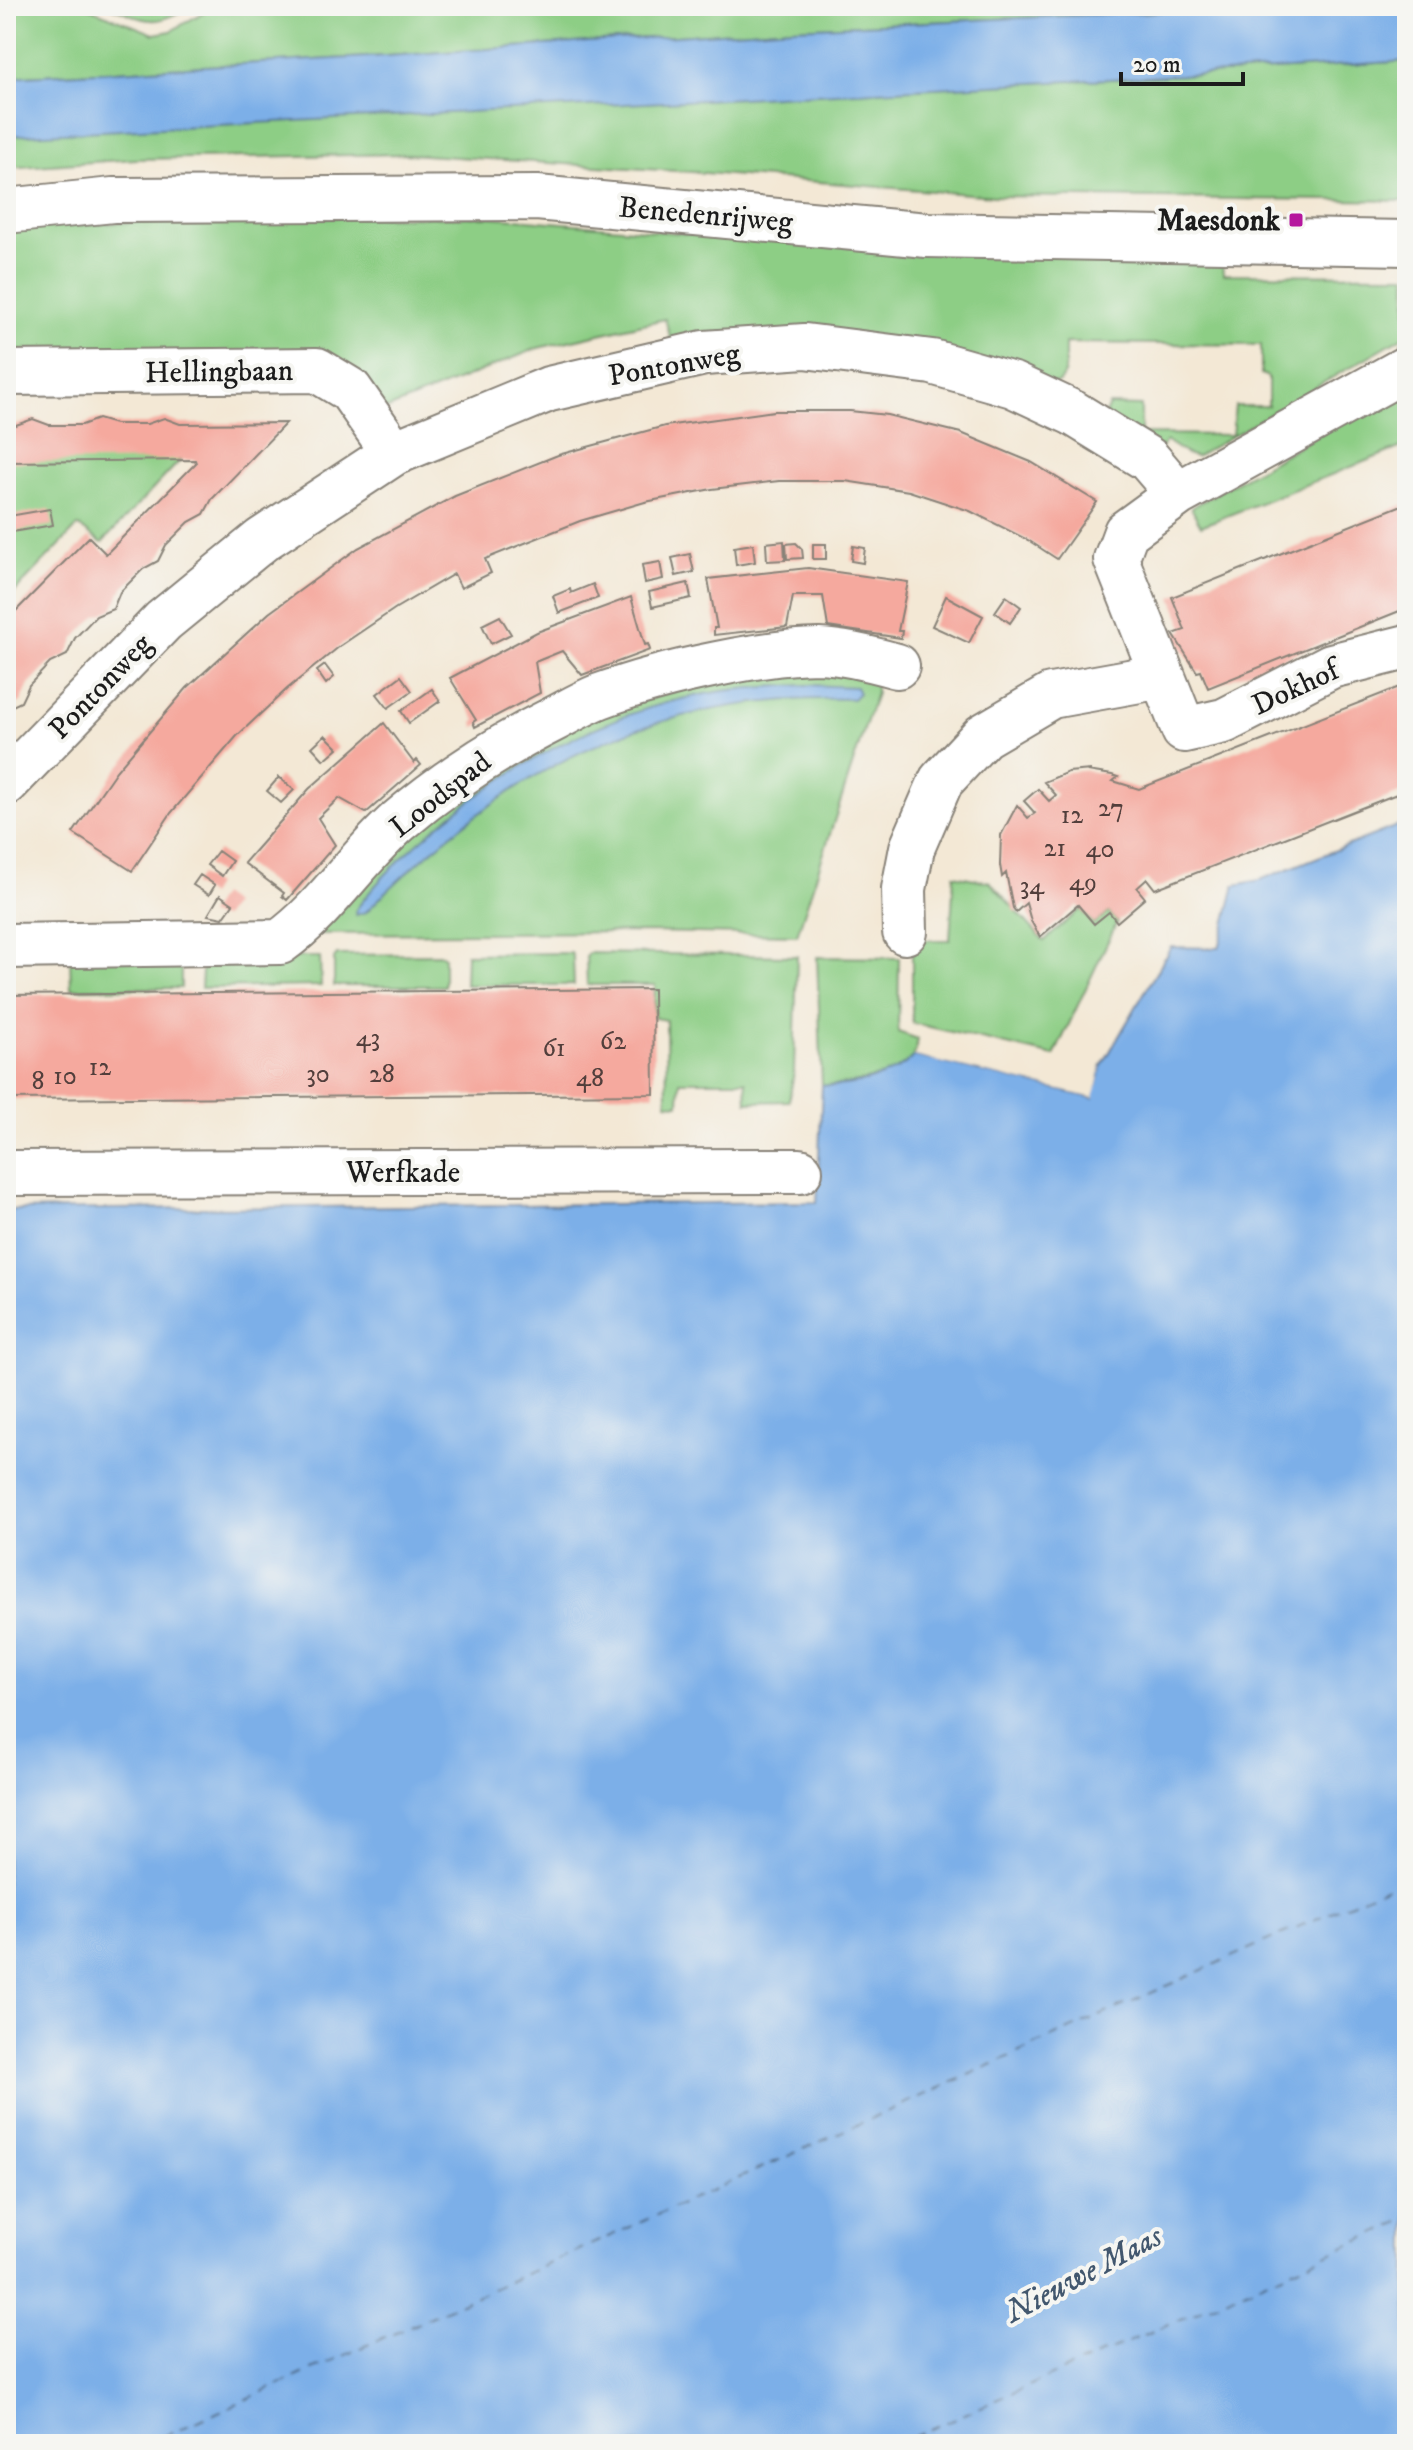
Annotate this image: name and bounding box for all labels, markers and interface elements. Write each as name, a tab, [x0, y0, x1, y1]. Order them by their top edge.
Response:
scale bar	[1121, 36, 1243, 86]
text: 20 m	[1133, 50, 1181, 80]
street label: Benedenrijweg	[617, 189, 795, 242]
place label: Maesdonk	[1157, 203, 1281, 240]
marker: Maesdonk	[1287, 211, 1305, 229]
street label: Pontonweg	[606, 336, 743, 395]
street label: Hellingbaan	[145, 353, 294, 392]
street label: Pontonweg	[42, 626, 161, 748]
street label: Dokhof	[1246, 650, 1349, 724]
street label: Loodspad	[383, 744, 499, 846]
house number: 27	[1098, 792, 1124, 825]
house number: 12	[1061, 799, 1083, 832]
house number: 21	[1044, 832, 1066, 865]
house number: 40	[1086, 833, 1114, 866]
house number: 49	[1069, 866, 1097, 899]
house number: 34	[1020, 870, 1045, 903]
house number: 43	[356, 1022, 380, 1055]
house number: 62	[600, 1025, 626, 1058]
house number: 61	[543, 1032, 565, 1065]
house number: 12	[89, 1051, 111, 1084]
house number: 30	[306, 1058, 330, 1091]
house number: 28	[369, 1058, 395, 1091]
house number: 10	[53, 1060, 77, 1093]
house number: 48	[576, 1062, 604, 1095]
house number: 8	[31, 1065, 45, 1098]
street label: Werfkade	[345, 1155, 460, 1192]
water label: Nieuwe Maas	[997, 2216, 1170, 2334]

